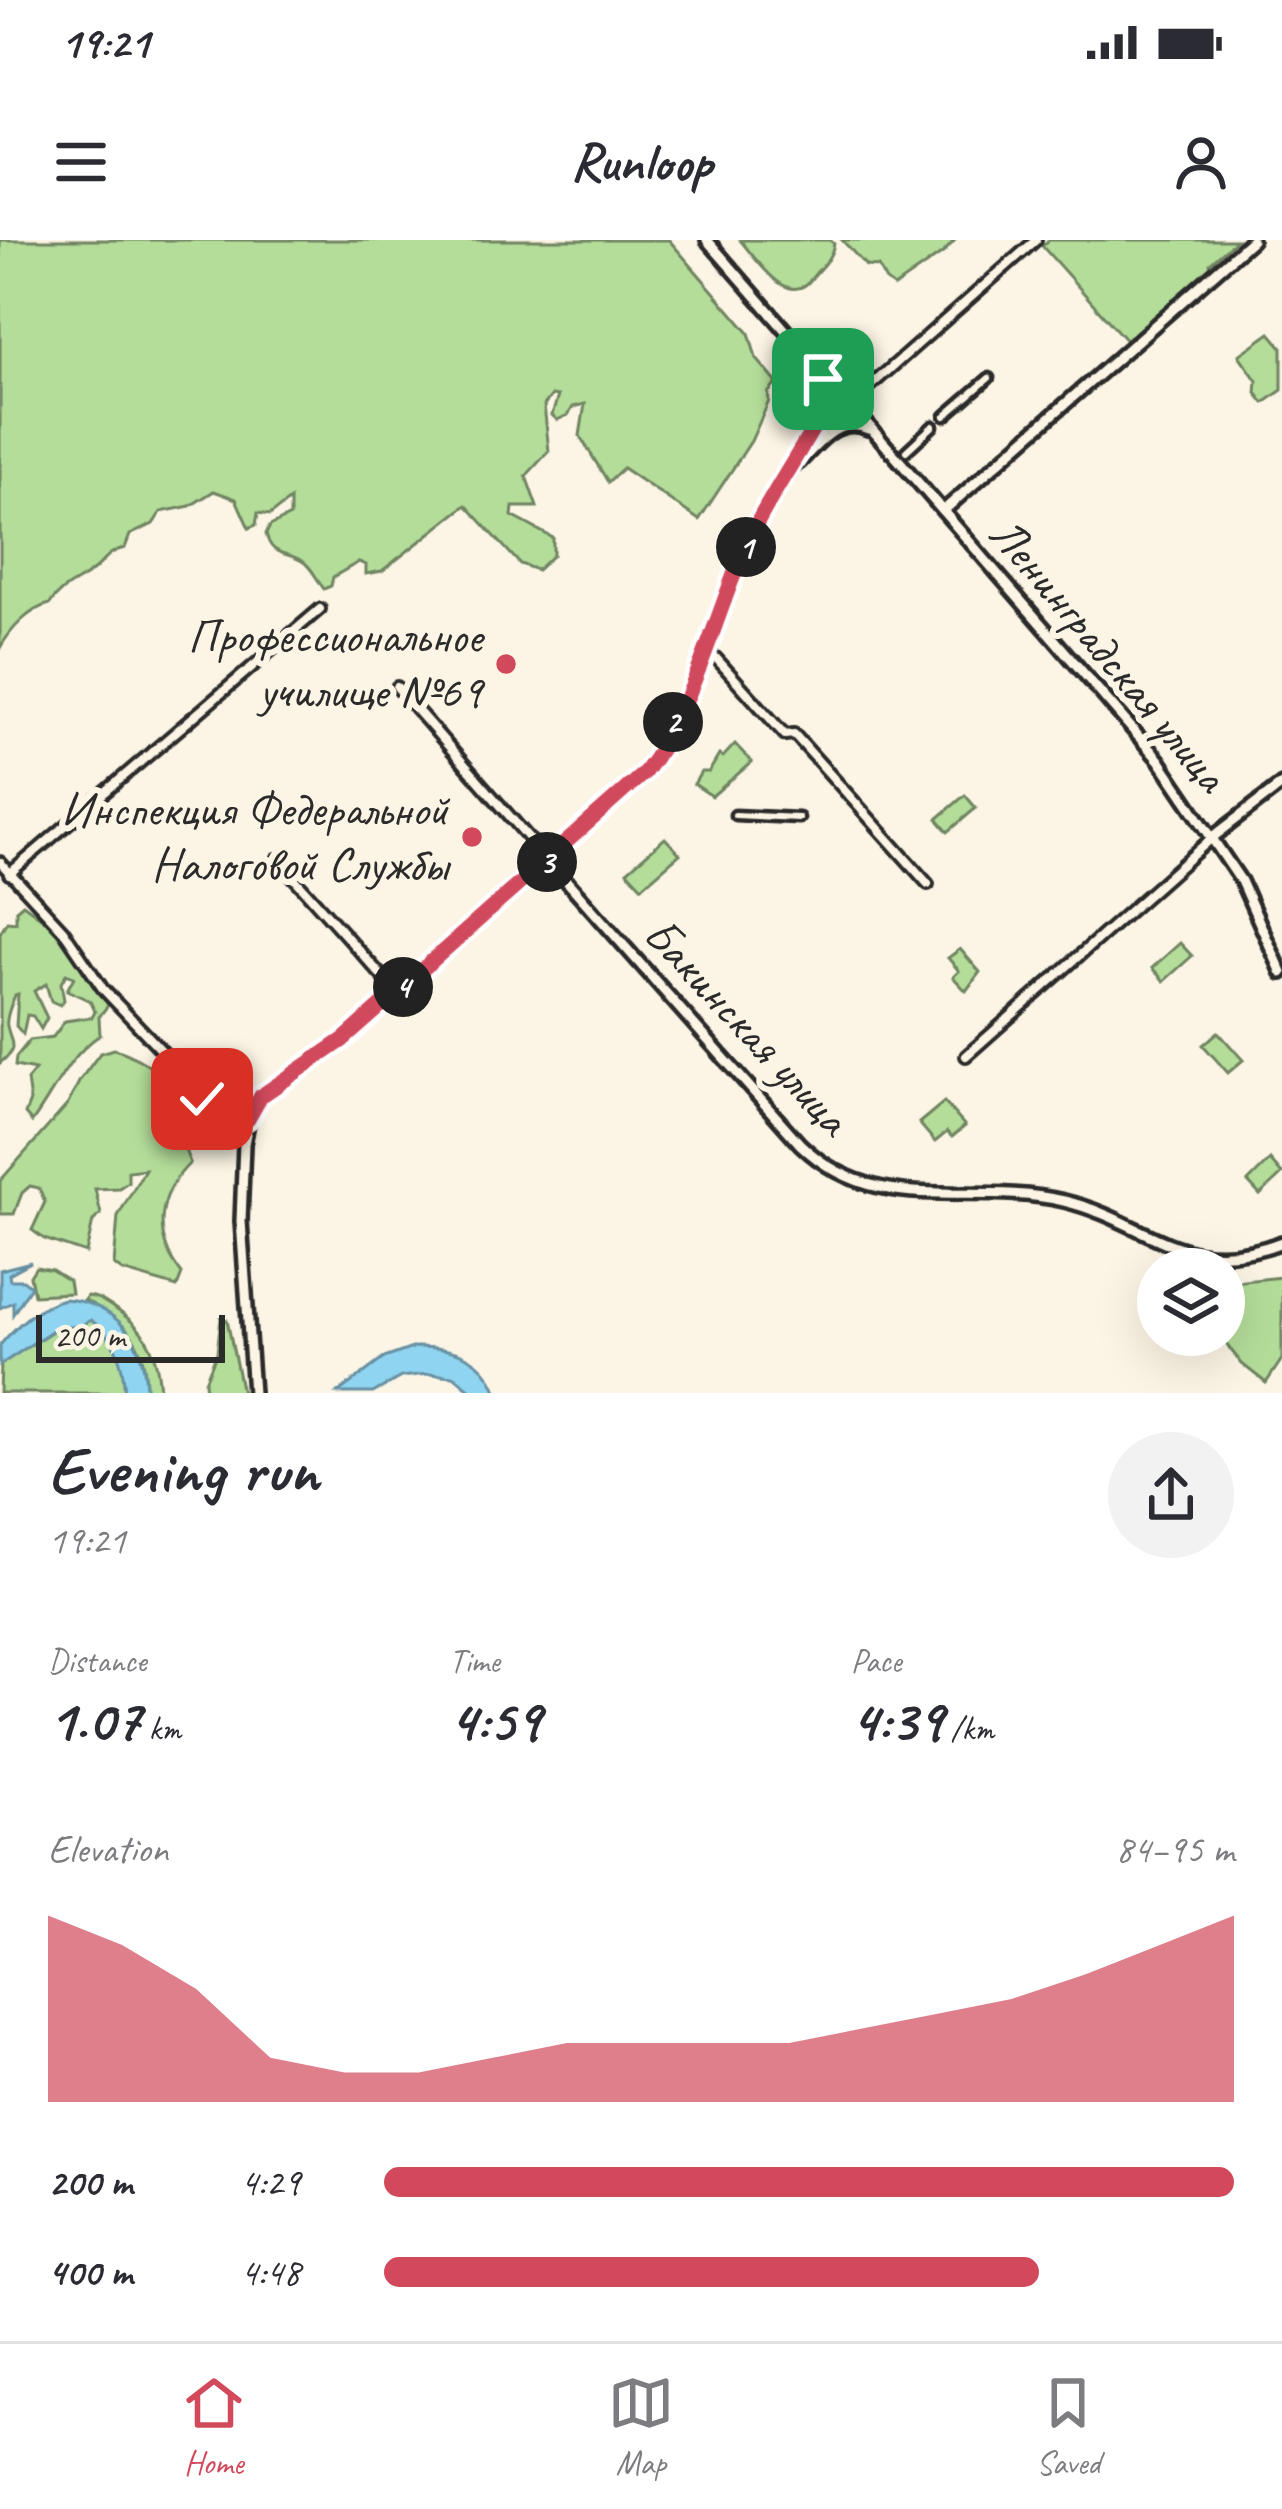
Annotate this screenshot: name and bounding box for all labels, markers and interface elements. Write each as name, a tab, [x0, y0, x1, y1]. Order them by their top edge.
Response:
text: 19:21	[60, 14, 149, 71]
text: Runloop	[570, 128, 712, 196]
icon: menu	[48, 129, 114, 195]
icon: person	[1168, 129, 1234, 195]
pin	[772, 328, 874, 430]
icon: arrive	[790, 346, 856, 412]
street label: Ленинградская улица	[977, 505, 1243, 806]
pin: 1	[716, 517, 776, 577]
text: 1	[739, 526, 753, 568]
place label: Профессиональное училище №69	[188, 606, 485, 721]
marker: Профессиональное училище №69	[493, 651, 519, 677]
pin: 2	[643, 692, 703, 752]
text: 2	[666, 701, 680, 743]
place label: Инспекция Федеральной Налоговой Службы	[61, 779, 452, 894]
marker: Инспекция Федеральной Налоговой Службы	[459, 824, 485, 850]
pin: 3	[517, 832, 577, 892]
text: 3	[540, 841, 554, 883]
street label: Бакинская улица	[631, 905, 865, 1150]
pin: 4	[373, 957, 433, 1017]
text: 4	[396, 966, 410, 1008]
pin	[151, 1048, 253, 1150]
icon: check	[169, 1066, 235, 1132]
map controls	[1137, 1248, 1245, 1356]
button: layers	[1137, 1248, 1245, 1356]
scale bar	[36, 1309, 225, 1362]
text: 200 m	[54, 1315, 125, 1357]
text: Evening run	[48, 1429, 318, 1512]
button: share	[1108, 1432, 1234, 1558]
text: 19:21	[48, 1516, 126, 1565]
text: Distance	[48, 1640, 146, 1682]
text: Time	[449, 1640, 500, 1682]
text: Pace	[851, 1640, 902, 1682]
text: 1.07	[48, 1682, 141, 1758]
text: 4:59	[449, 1682, 541, 1758]
text: 4:39	[851, 1682, 943, 1758]
text: km	[141, 1708, 181, 1750]
text: /km	[943, 1708, 994, 1750]
text: Elevation	[48, 1825, 168, 1874]
text: 84–95 m	[1115, 1825, 1234, 1874]
text: 200 m	[48, 2158, 132, 2207]
text: 4:29	[240, 2158, 300, 2207]
text: 400 m	[48, 2248, 132, 2297]
text: 4:48	[240, 2248, 300, 2297]
tab: Home	[181, 2370, 247, 2484]
tab: Map	[608, 2370, 674, 2484]
tab: Saved	[1035, 2370, 1101, 2484]

